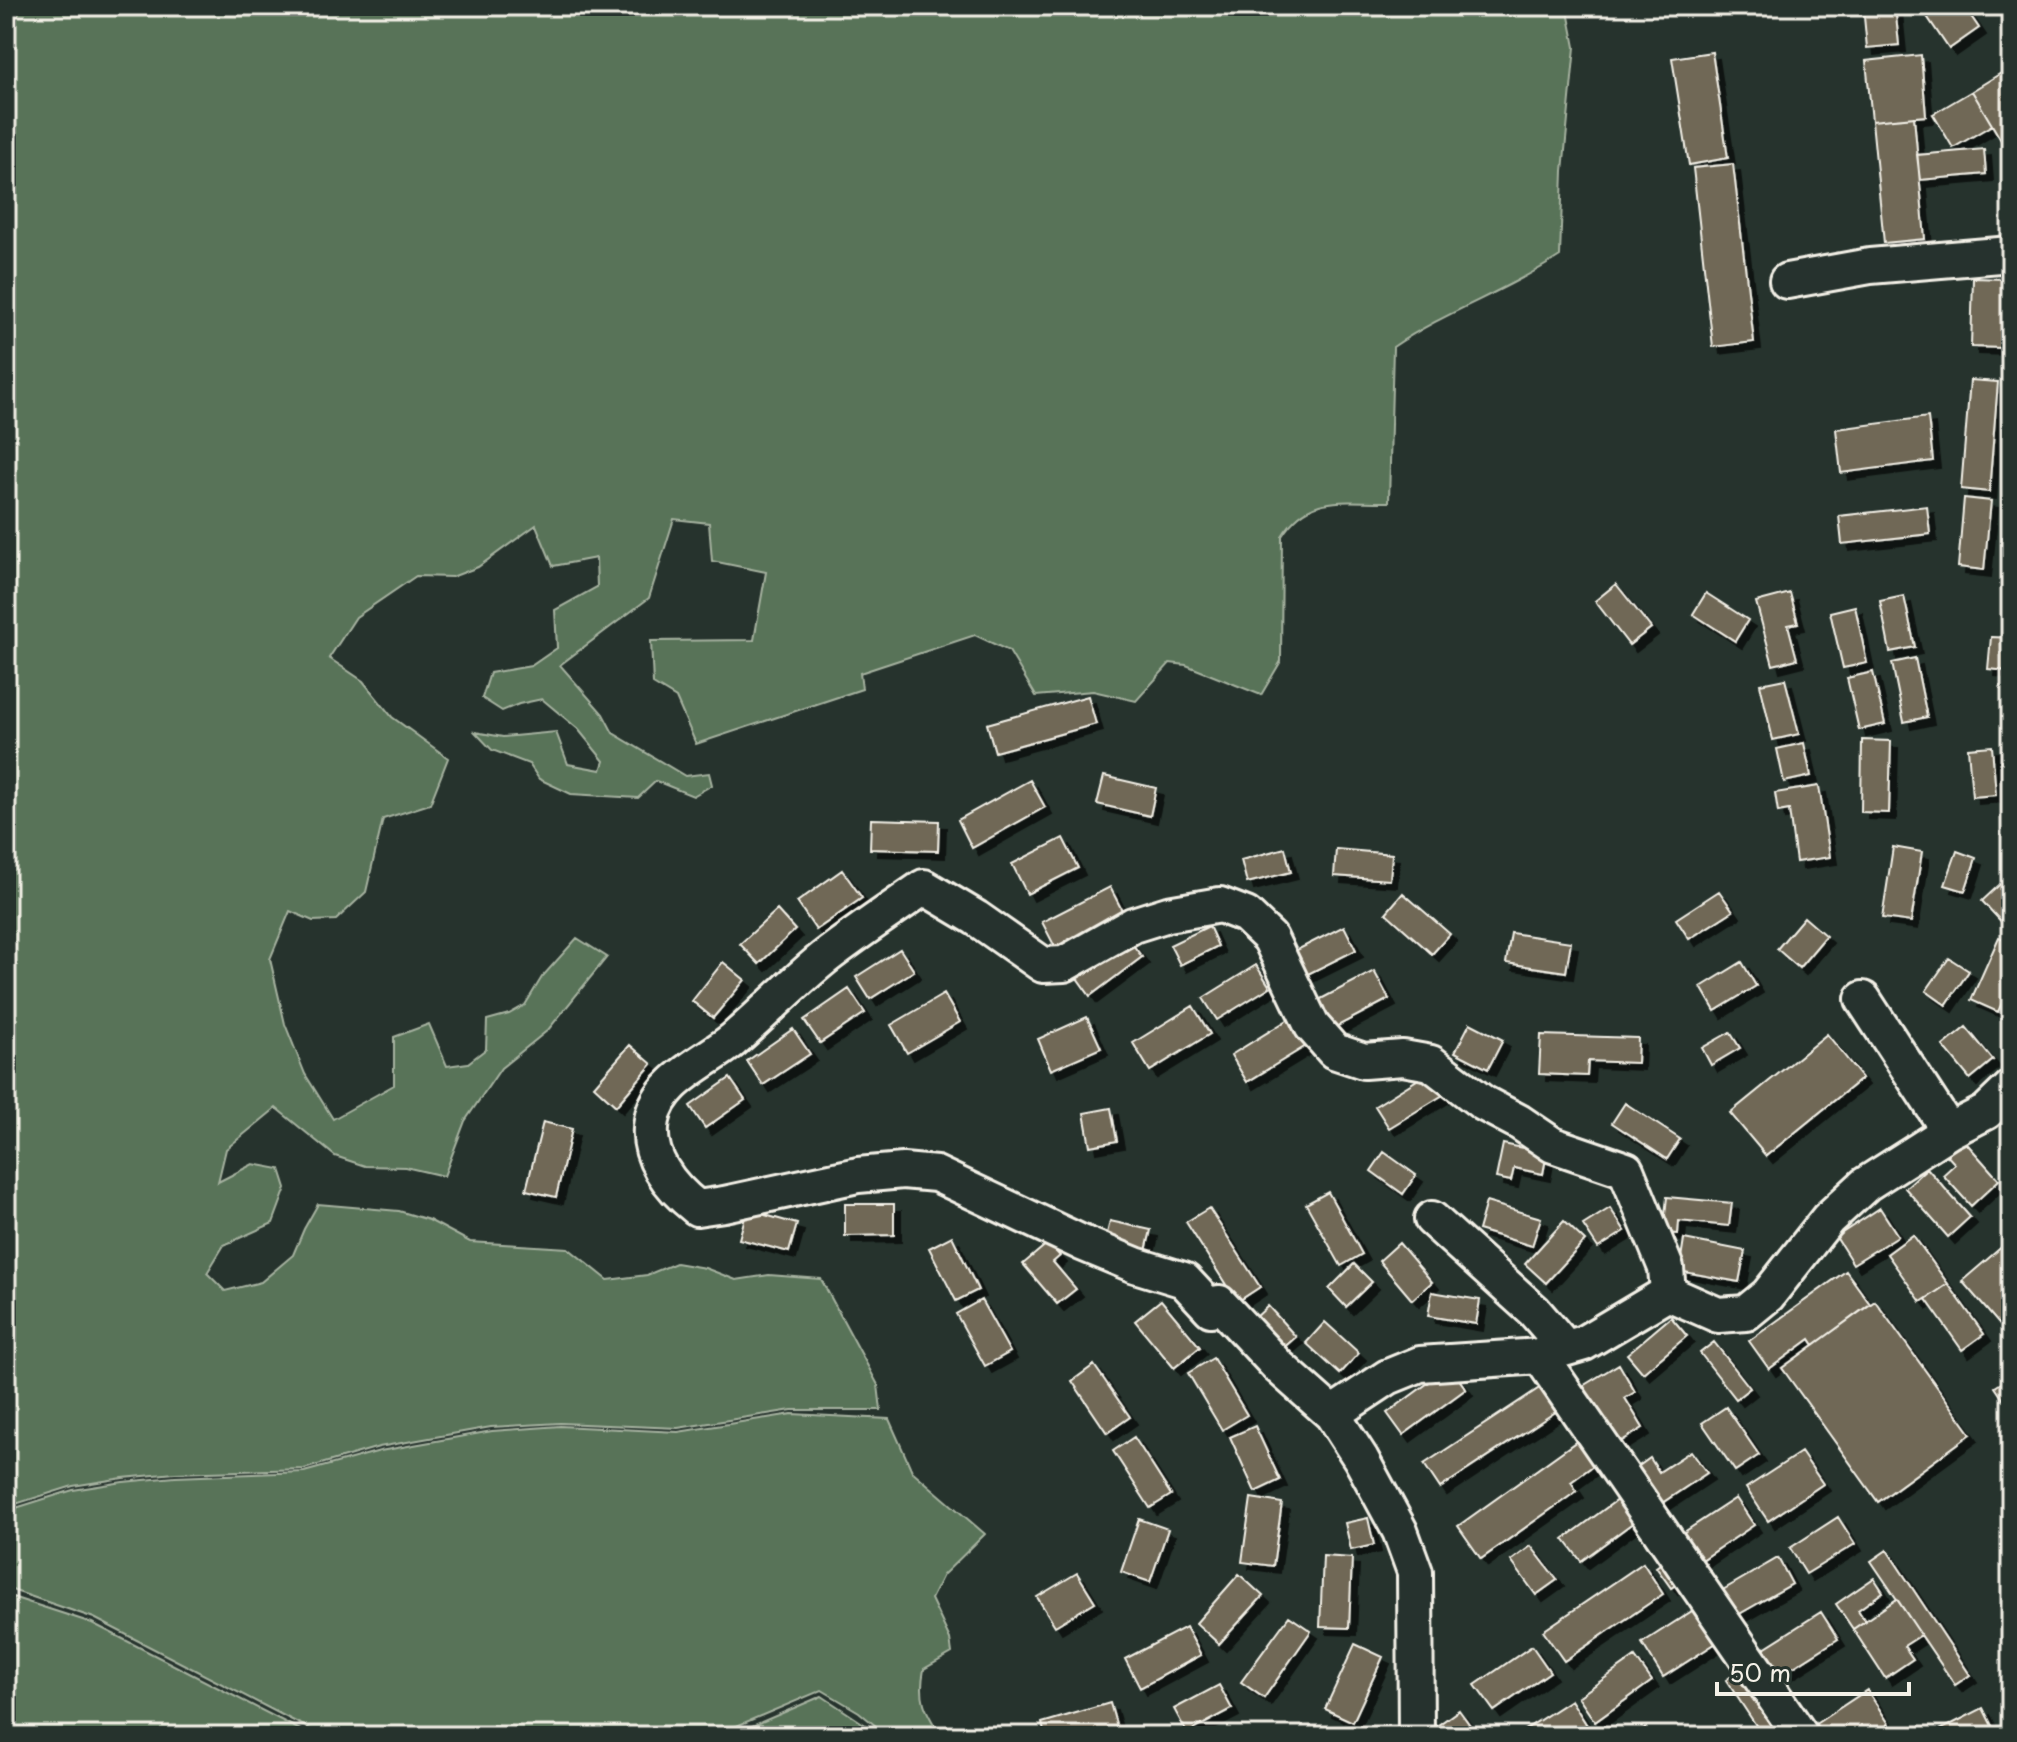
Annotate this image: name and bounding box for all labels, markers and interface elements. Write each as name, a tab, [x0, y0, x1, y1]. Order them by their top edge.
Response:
scale bar	[1717, 1646, 1909, 1696]
text: 50 m	[1729, 1654, 1791, 1690]

